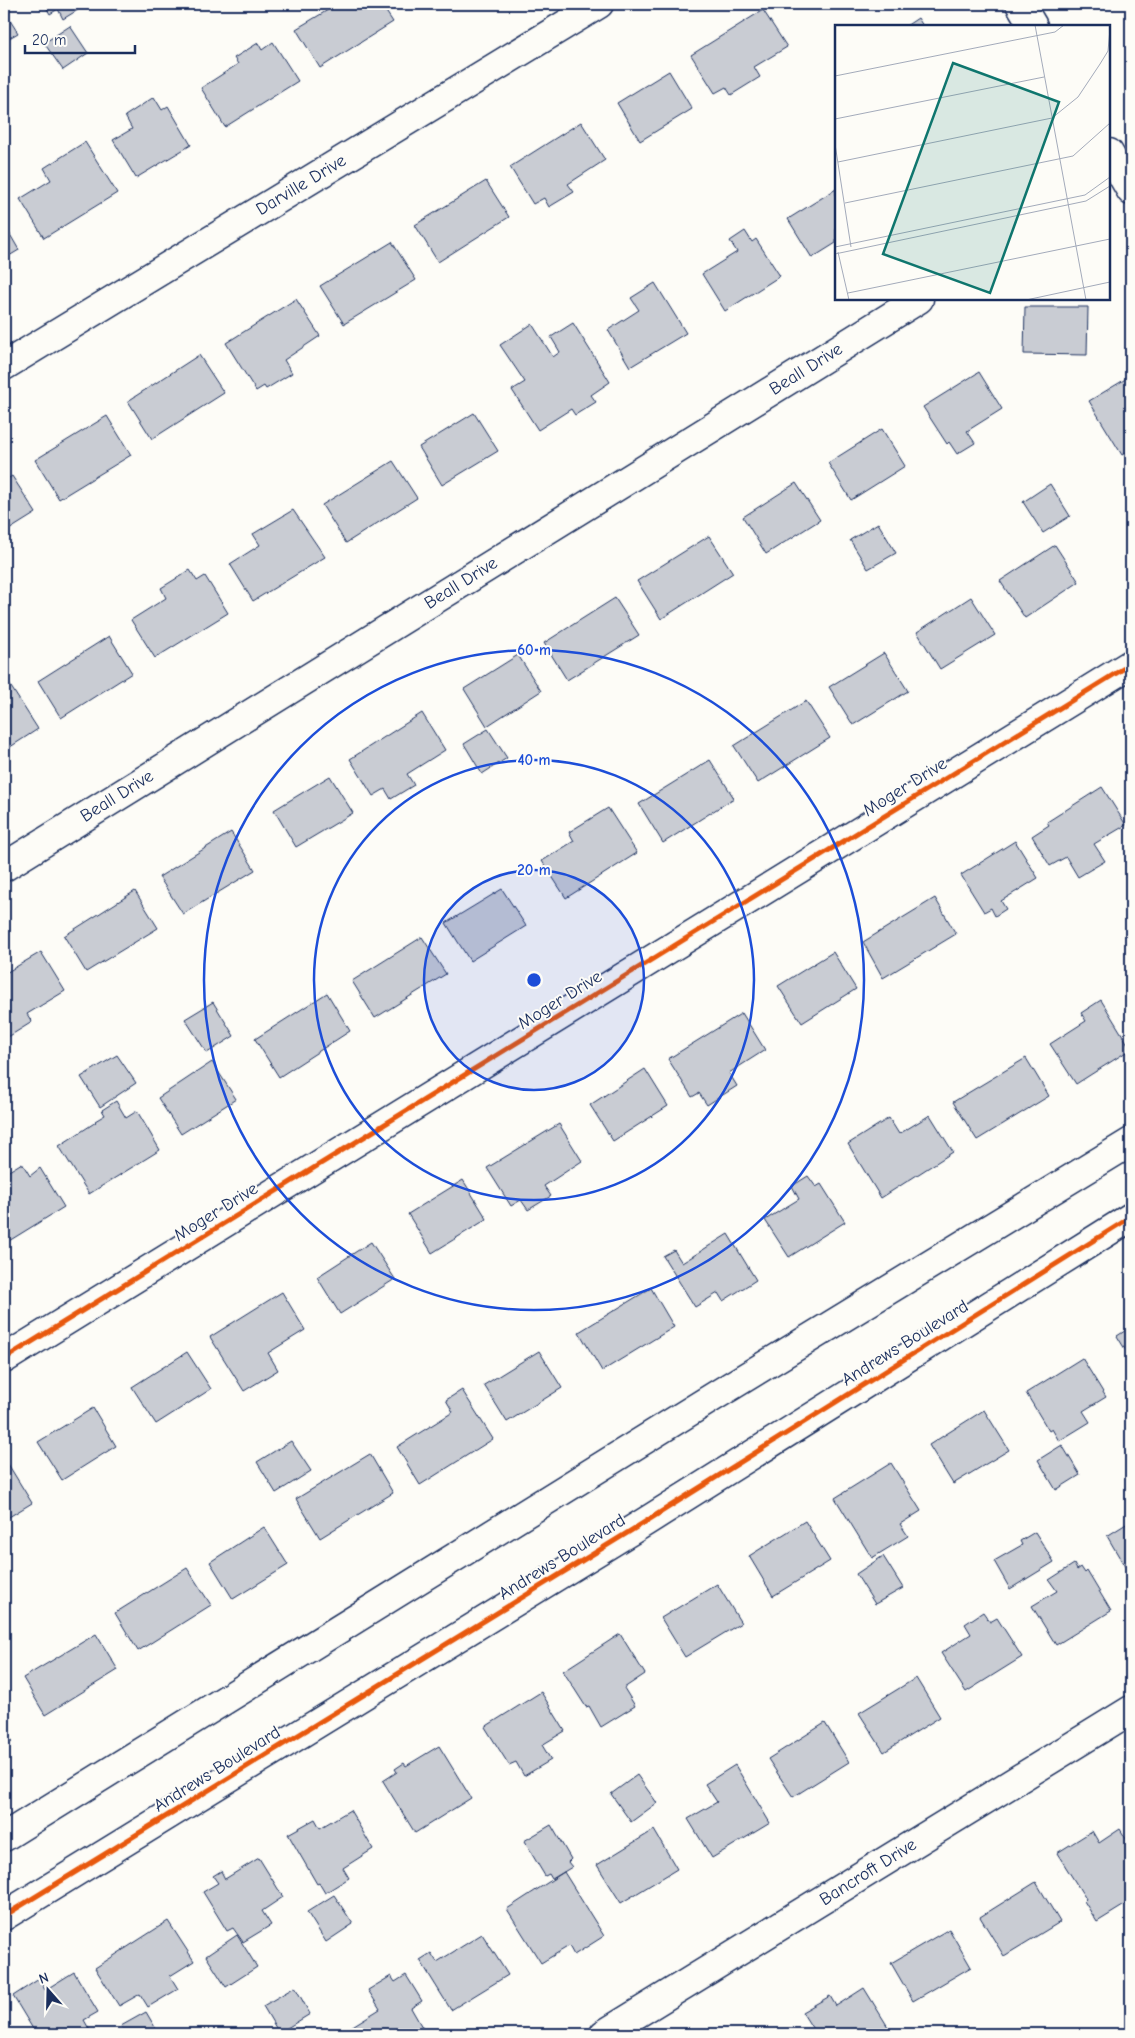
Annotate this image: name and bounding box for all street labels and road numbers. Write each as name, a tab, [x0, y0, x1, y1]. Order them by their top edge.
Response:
street label: Darville Drive	[252, 150, 350, 220]
street label: Beall Drive	[766, 338, 846, 400]
street label: Beall Drive	[421, 552, 501, 614]
street label: Moger Drive	[859, 753, 951, 821]
street label: Beall Drive	[77, 765, 157, 827]
street label: Moger Drive	[514, 966, 606, 1034]
street label: Moger Drive	[170, 1178, 262, 1246]
street label: Andrews Boulevard	[838, 1296, 972, 1390]
street label: Andrews Boulevard	[495, 1510, 629, 1604]
street label: Andrews Boulevard	[150, 1722, 284, 1816]
street label: Bancroft Drive	[816, 1834, 920, 1910]

